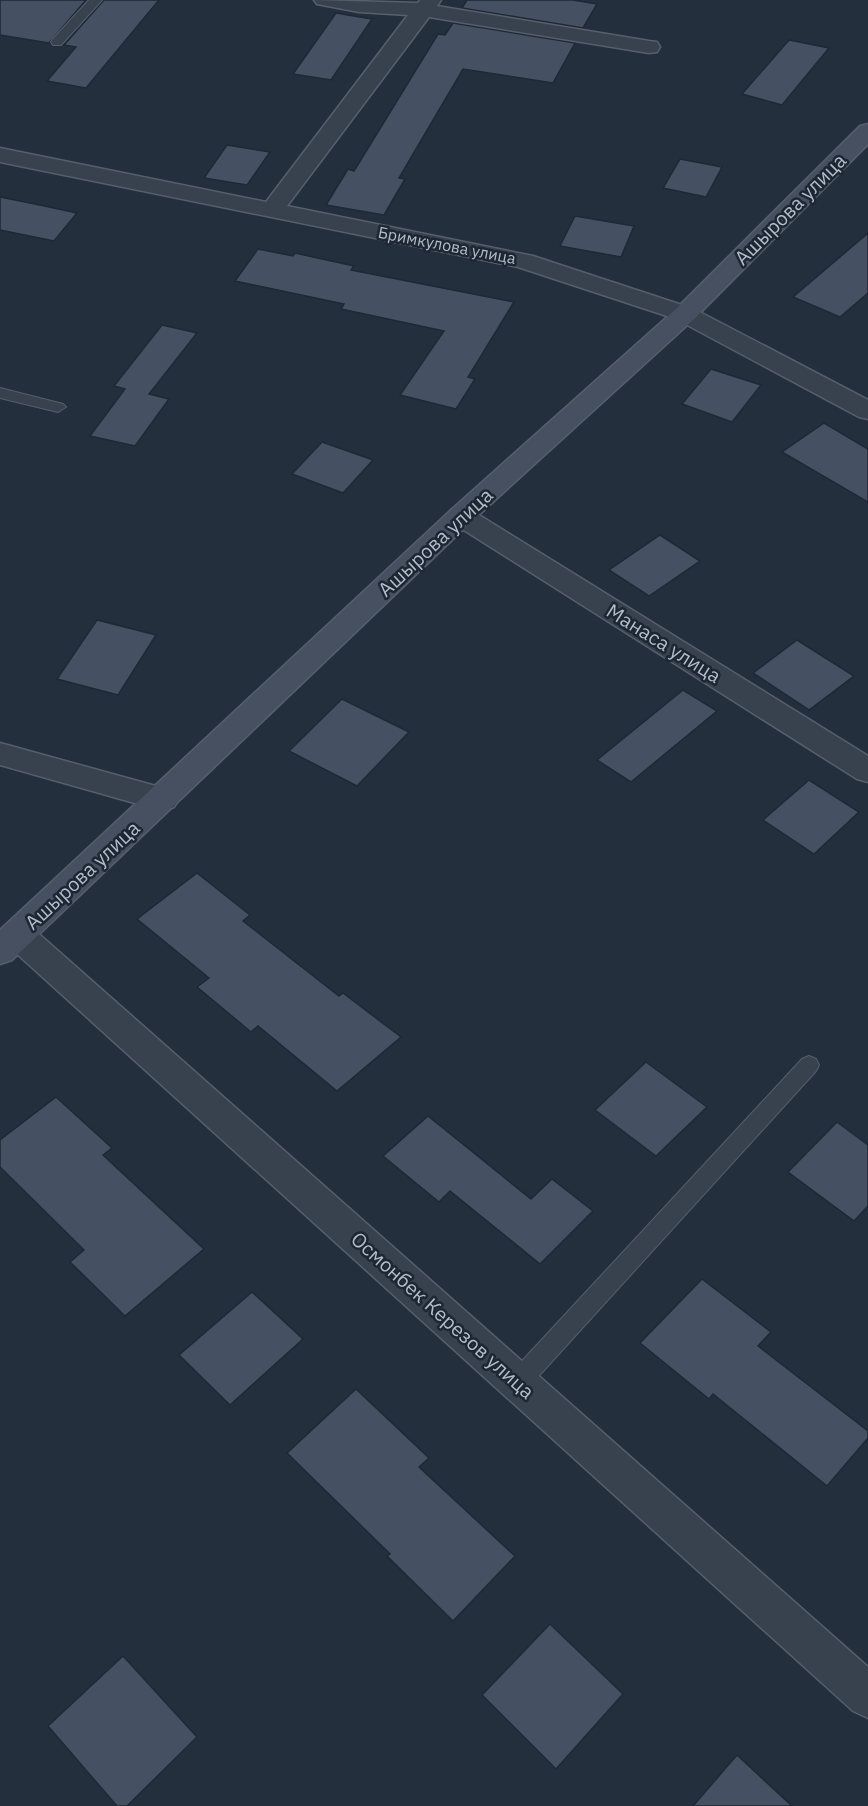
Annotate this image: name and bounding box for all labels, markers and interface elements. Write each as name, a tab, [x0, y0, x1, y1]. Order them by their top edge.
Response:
street label: Ашырова улица	[728, 147, 852, 271]
street label: Бримкулова улица	[376, 222, 518, 268]
street label: Ашырова улица	[372, 481, 499, 602]
street label: Манаса улица	[602, 597, 727, 689]
street label: Ашырова улица	[19, 814, 146, 935]
street label: Осмонбек Керезов улица	[346, 1225, 541, 1405]

